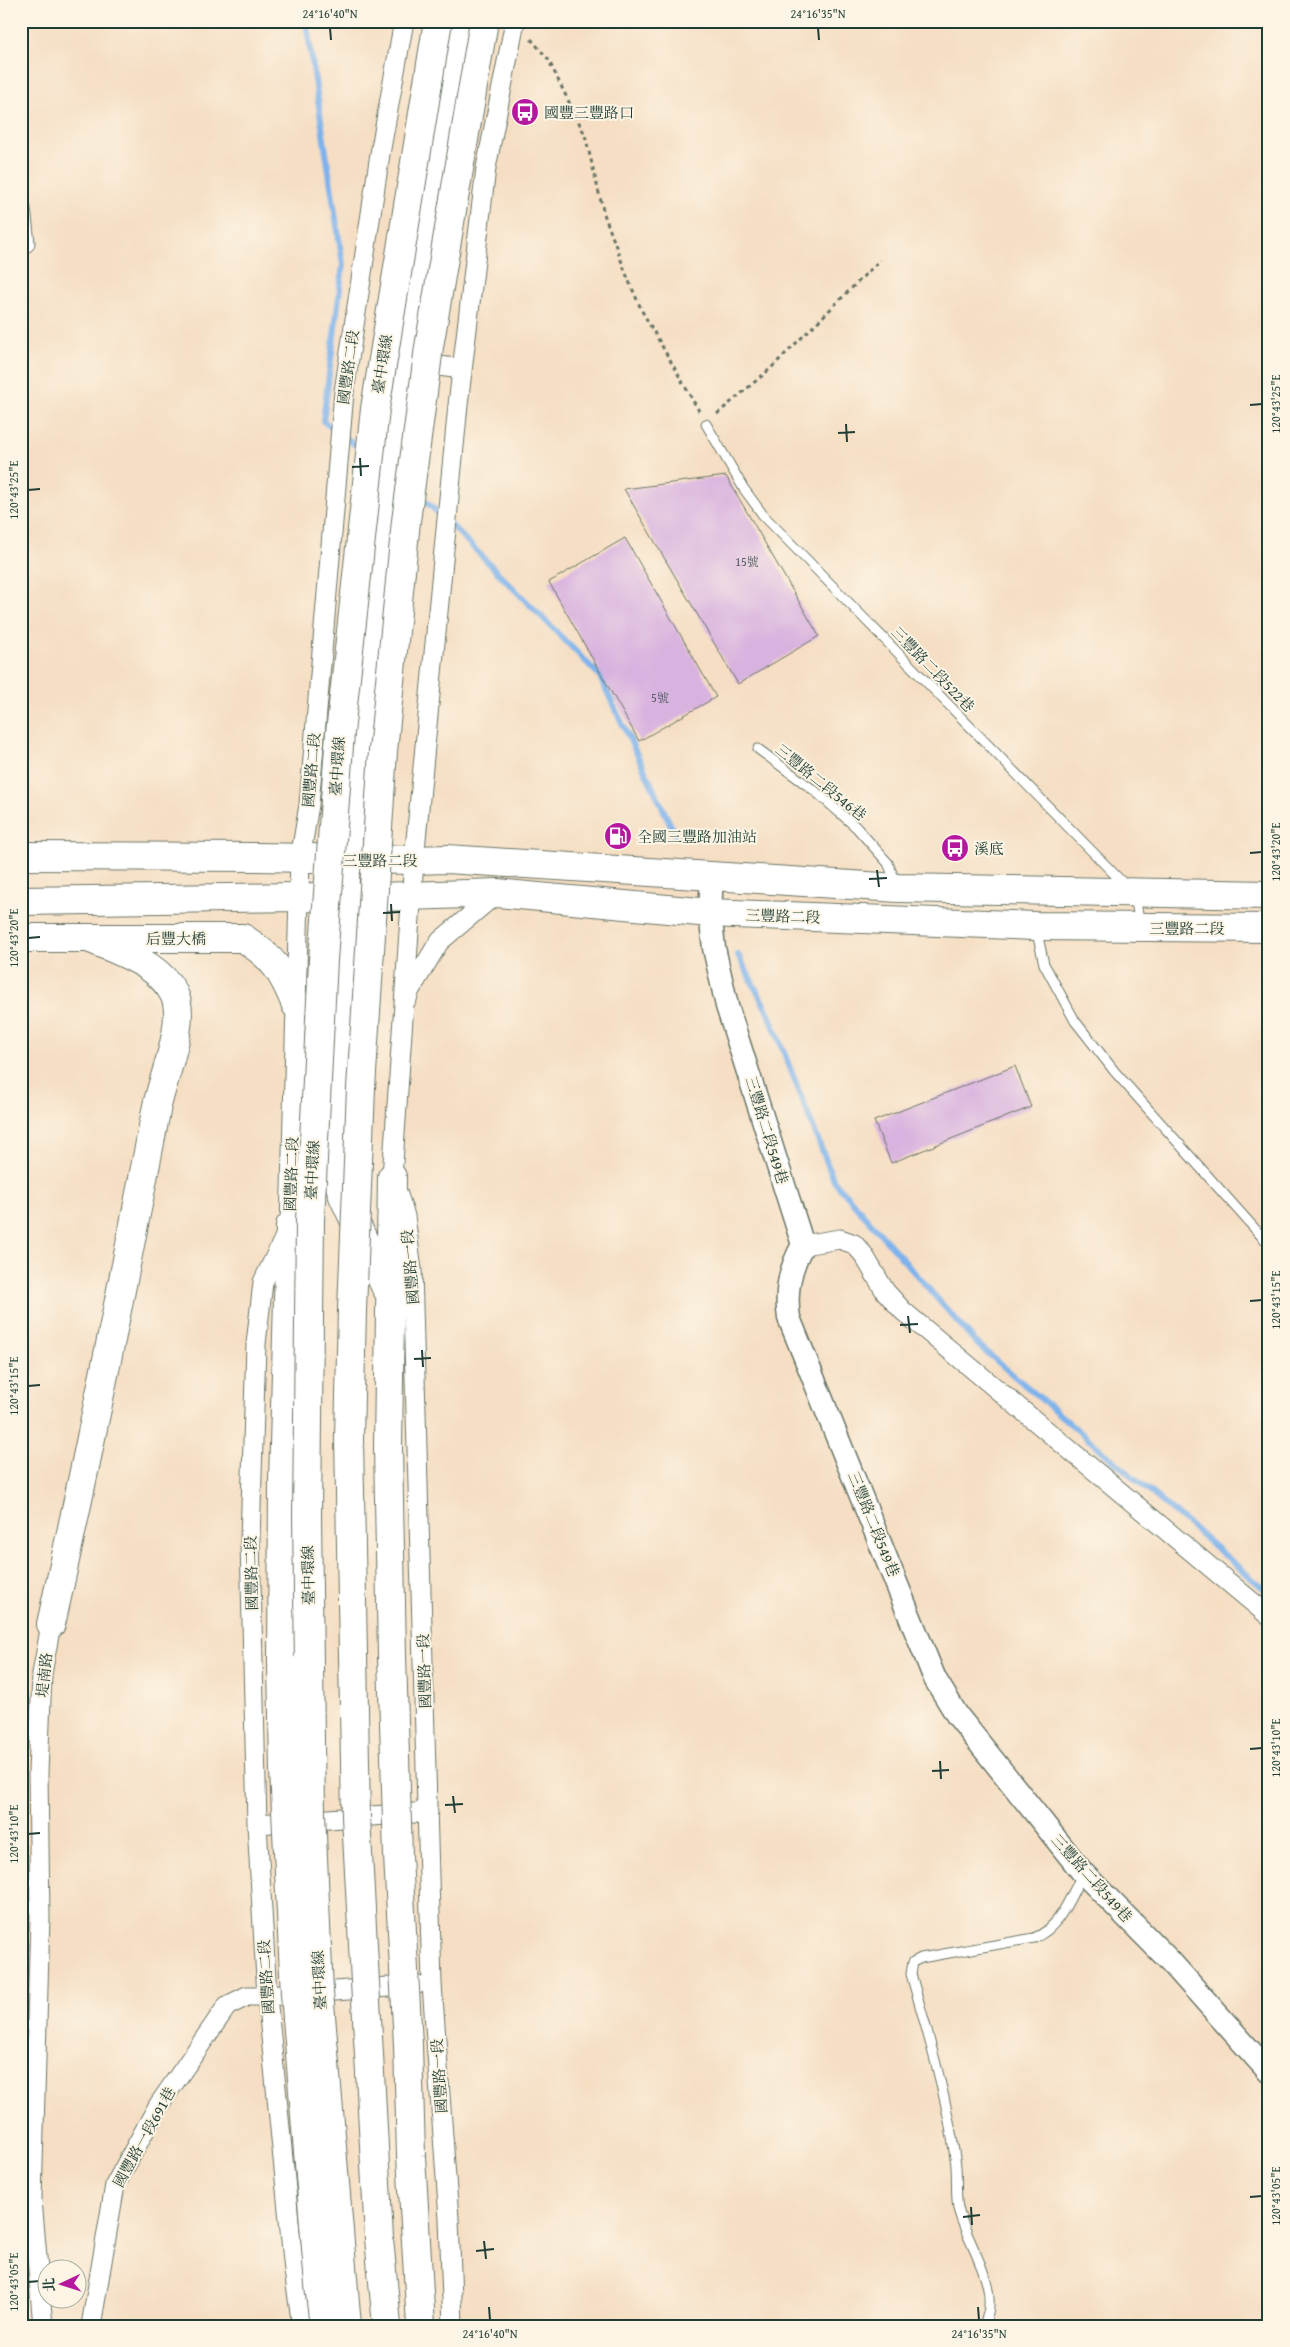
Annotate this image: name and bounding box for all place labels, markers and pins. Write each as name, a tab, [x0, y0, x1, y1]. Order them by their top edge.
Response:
bus stop icon: 國豐三豐路口	[510, 97, 540, 127]
place label: 國豐三豐路口	[544, 102, 634, 123]
fuel station icon: 全國三豐路加油站	[603, 821, 633, 851]
place label: 全國三豐路加油站	[637, 826, 757, 847]
bus stop icon: 溪底	[940, 833, 970, 863]
place label: 溪底	[974, 838, 1004, 859]

